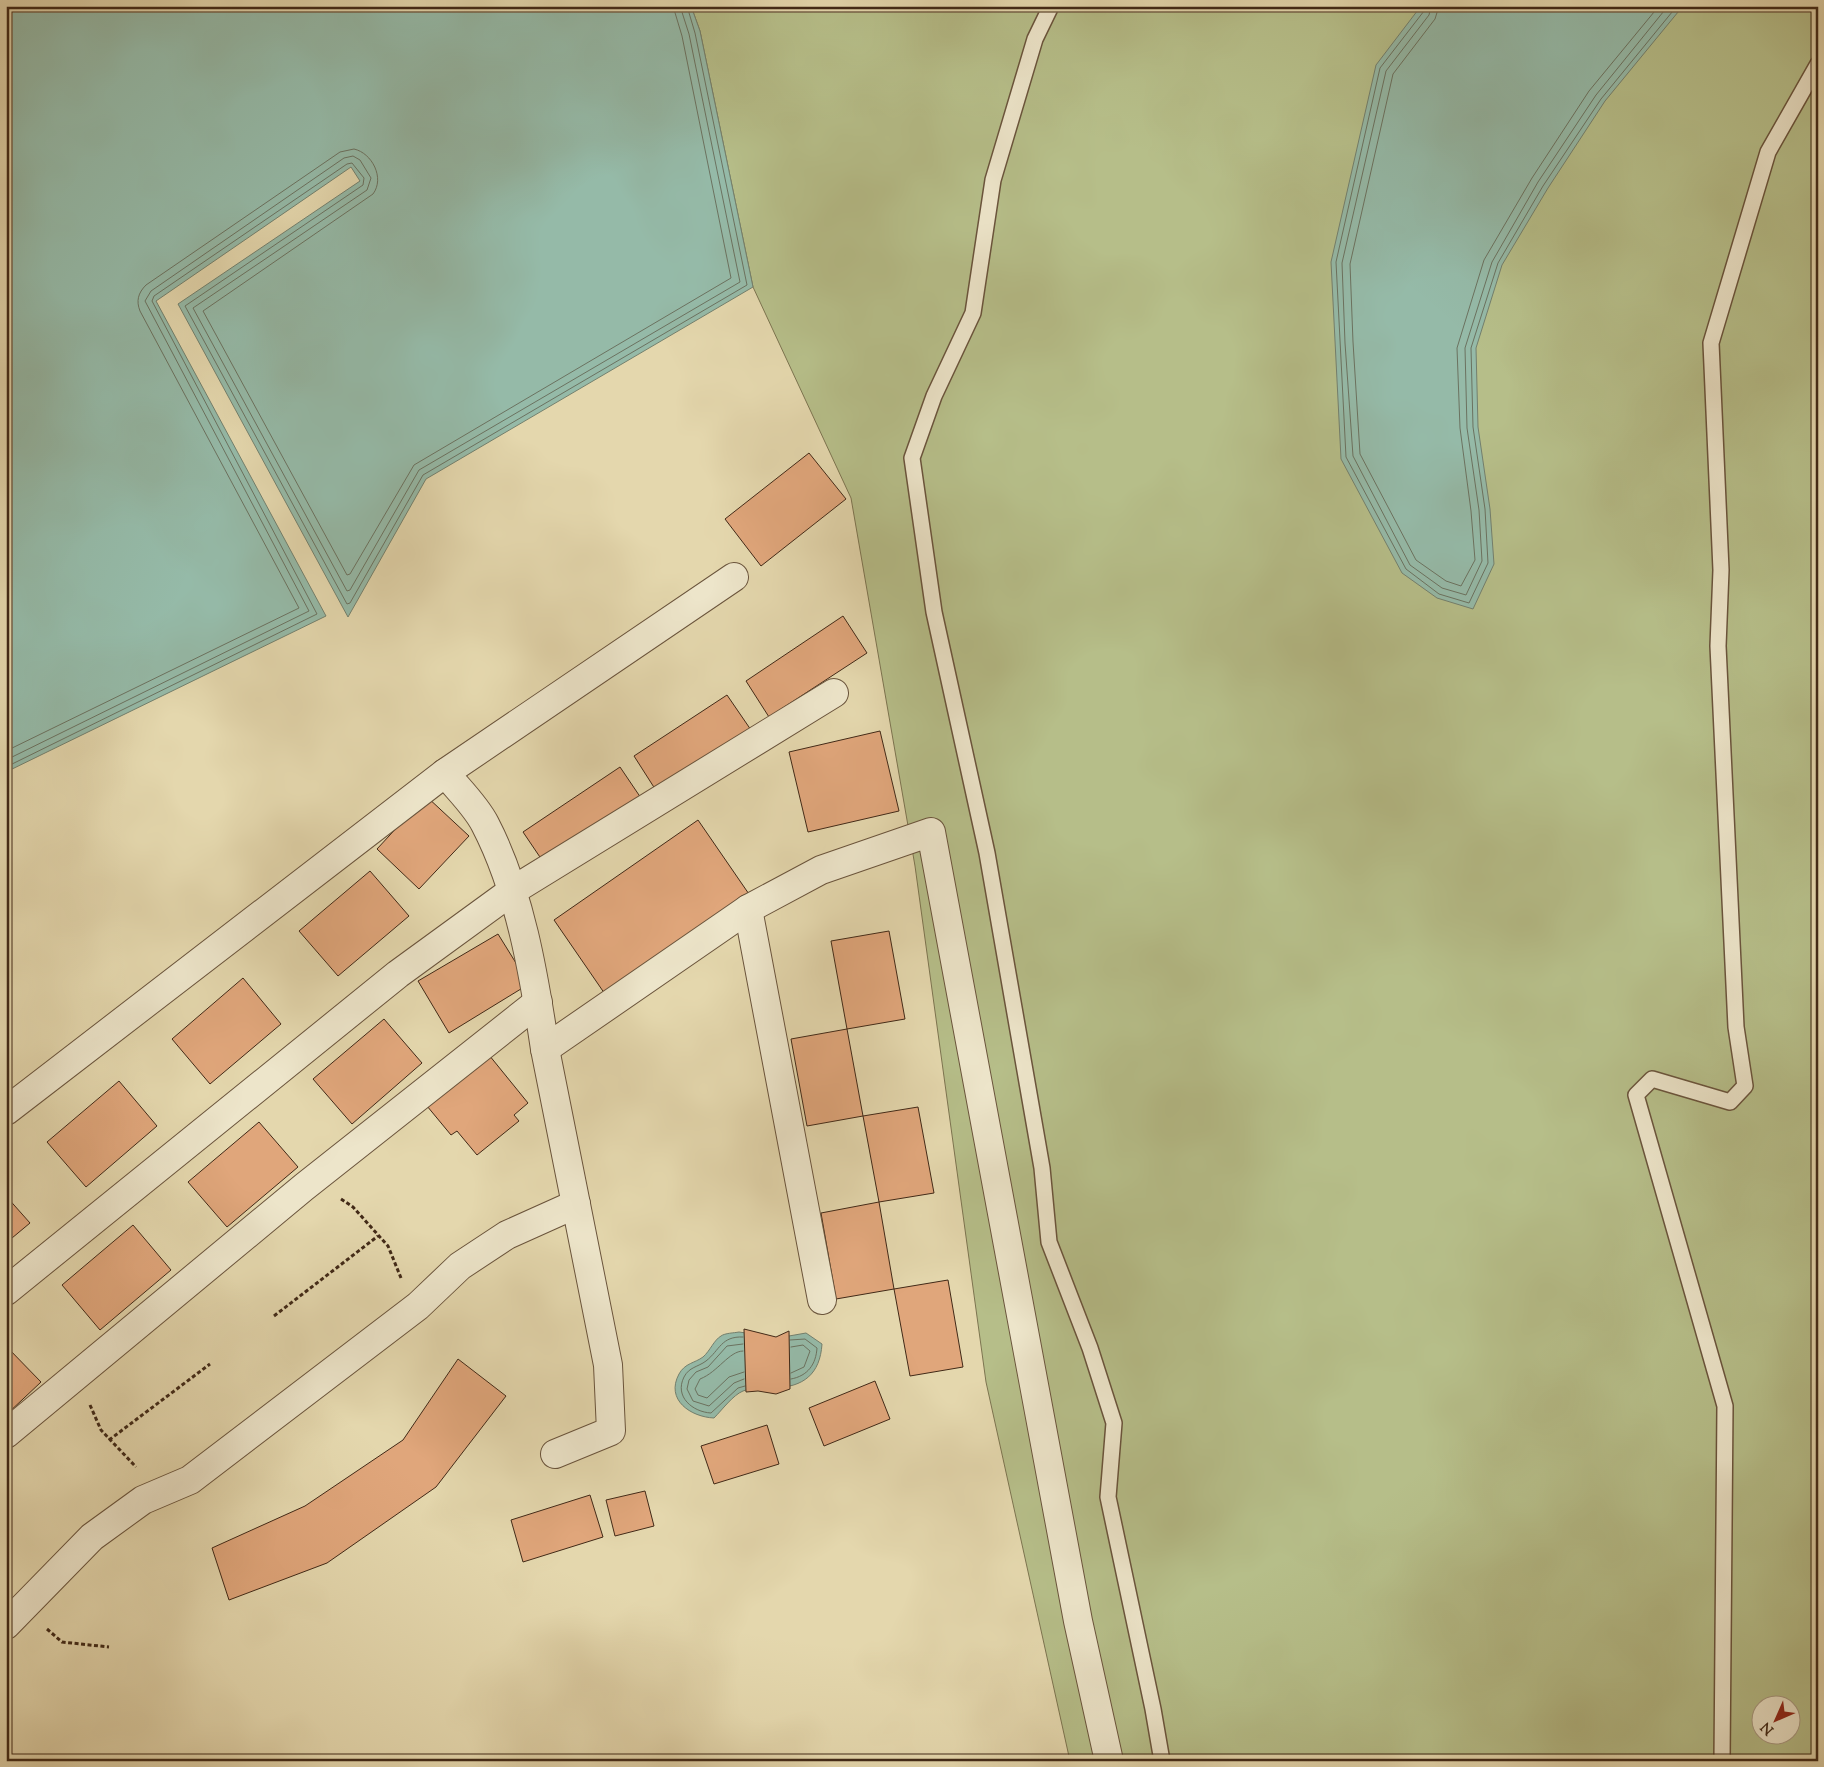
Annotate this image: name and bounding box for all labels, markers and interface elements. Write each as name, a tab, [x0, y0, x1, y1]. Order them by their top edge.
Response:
north arrow	[1752, 1694, 1802, 1744]
text: N	[1757, 1717, 1779, 1739]

